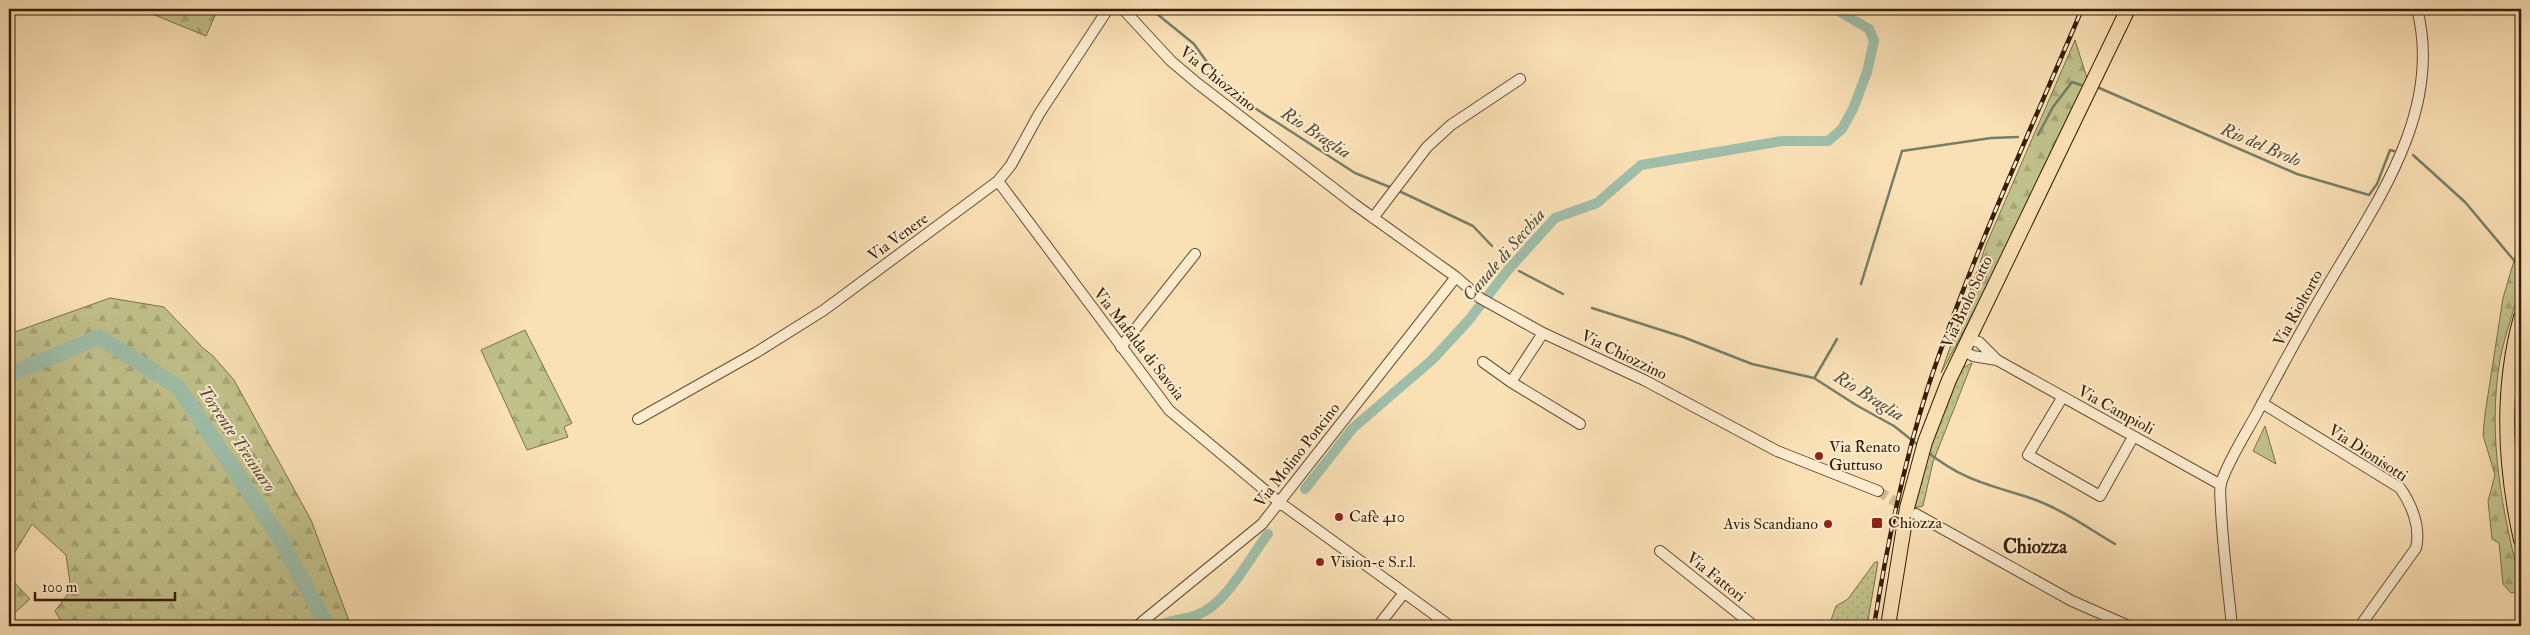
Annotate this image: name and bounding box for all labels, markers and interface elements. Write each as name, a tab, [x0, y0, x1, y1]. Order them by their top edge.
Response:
street label: Via Chiozzino	[1176, 42, 1261, 116]
water label: Rio Braglia	[1276, 101, 1355, 164]
water label: Rio del Brolo	[2216, 117, 2305, 172]
water label: Canale di Secchia	[1457, 204, 1551, 306]
street label: Via Venere	[864, 208, 932, 266]
street label: Via Brolo Sotto	[1937, 253, 1997, 351]
street label: Via Rioltorto	[2269, 266, 2327, 350]
street label: Via Mafalda di Savoia	[1089, 284, 1189, 404]
street label: Via Chiozzino	[1578, 326, 1670, 385]
water label: Rio Braglia	[1829, 365, 1908, 427]
water label: Torrente Tresinaro	[193, 381, 281, 497]
street label: Via Campioli	[2074, 381, 2158, 440]
street label: Via Molino Poncino	[1250, 398, 1344, 511]
street label: Via Dionisotti	[2325, 420, 2411, 486]
place label: Via Renato Guttuso	[1829, 437, 1900, 475]
marker: Via Renato Guttuso	[1813, 450, 1825, 462]
place label: Cafè 410	[1349, 507, 1405, 527]
marker: Cafè 410	[1333, 511, 1345, 523]
place label: Chiozza	[1888, 513, 1942, 533]
place label: Avis Scandiano	[1722, 514, 1818, 534]
marker: Chiozza	[1870, 516, 1884, 530]
marker: Avis Scandiano	[1822, 518, 1834, 530]
district label: Chiozza	[2003, 535, 2068, 559]
street label: Via Fattori	[1682, 548, 1750, 606]
place label: Vision-e S.r.l.	[1330, 552, 1416, 572]
marker: Vision-e S.r.l.	[1314, 556, 1326, 568]
scale bar	[35, 570, 175, 602]
text: 100 m	[42, 578, 78, 597]

